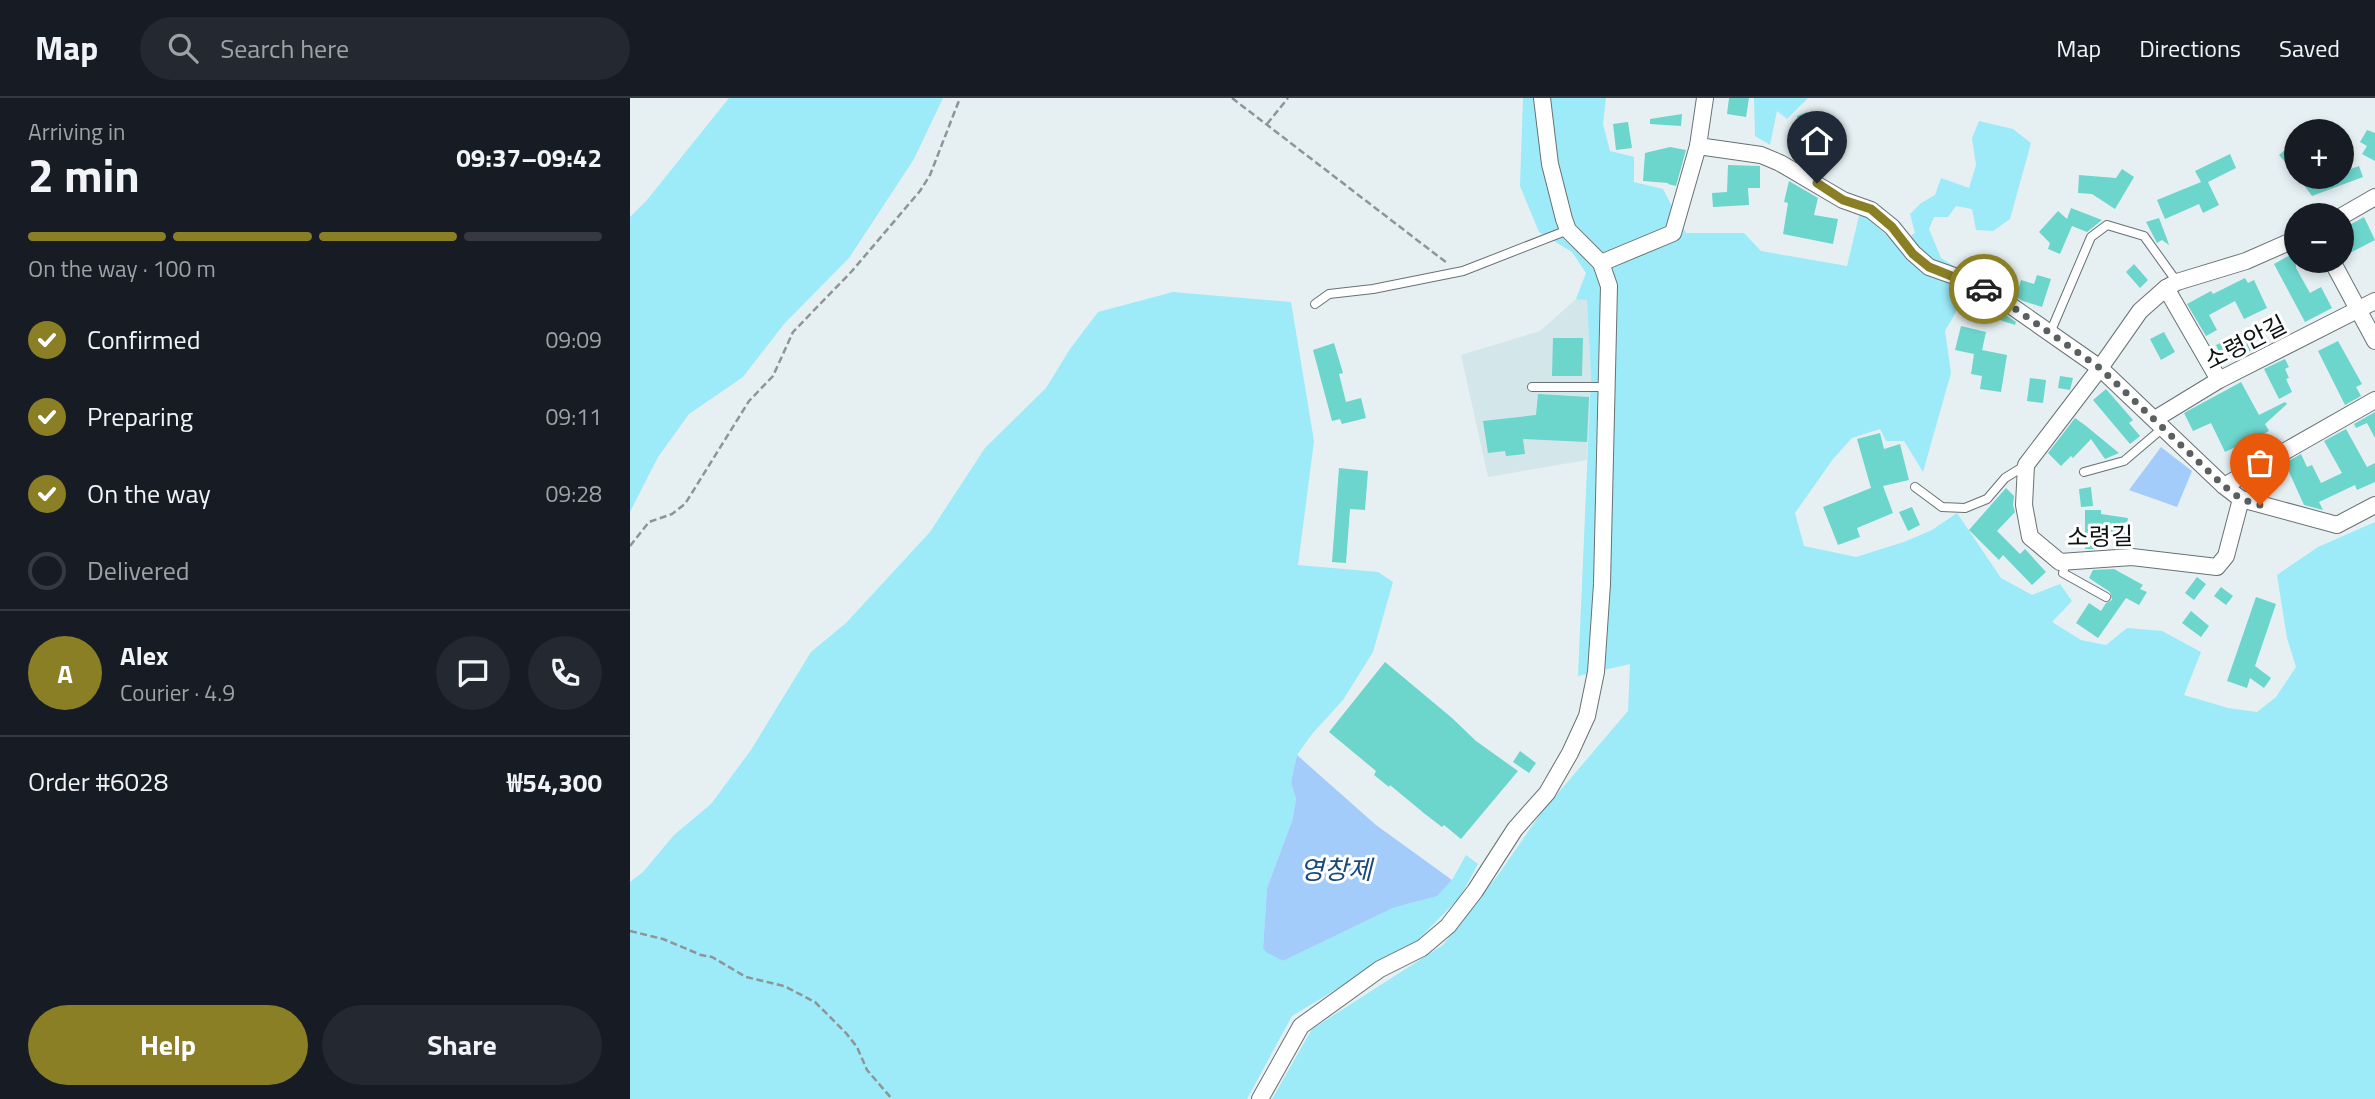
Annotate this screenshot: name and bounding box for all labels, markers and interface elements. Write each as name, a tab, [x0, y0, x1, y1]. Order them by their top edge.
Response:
search box	[140, 17, 630, 80]
text: Map	[35, 23, 98, 73]
icon: search	[164, 29, 202, 67]
text: Search here	[220, 29, 349, 68]
text: Map	[2056, 30, 2101, 66]
text: Directions	[2139, 30, 2241, 66]
text: Saved	[2279, 30, 2340, 66]
pin	[1787, 111, 1847, 183]
text: Arriving in	[28, 114, 125, 149]
map controls	[2284, 119, 2354, 273]
button: +	[2284, 119, 2354, 189]
icon: home	[1798, 122, 1836, 160]
text: 09:37–09:42	[456, 138, 602, 177]
text: 2 min	[28, 140, 140, 210]
button: −	[2284, 203, 2354, 273]
text: On the way · 100 m	[28, 251, 216, 286]
courier	[1949, 254, 2019, 324]
icon: car	[1965, 270, 2003, 308]
street label: 소령안길	[2197, 306, 2293, 378]
text: Confirmed	[87, 320, 201, 359]
icon: check	[28, 321, 66, 359]
text: 09:09	[545, 322, 602, 357]
text: Preparing	[87, 397, 193, 436]
icon: check	[28, 398, 66, 436]
text: 09:11	[545, 399, 602, 434]
pin	[2230, 433, 2290, 505]
icon: bag	[2241, 444, 2279, 482]
text: On the way	[87, 474, 211, 513]
icon: check	[28, 475, 66, 513]
text: 09:28	[545, 476, 602, 511]
street label: 소령길	[2067, 517, 2133, 555]
text: Delivered	[87, 551, 190, 590]
text: Alex	[120, 636, 168, 675]
button: chat	[436, 636, 510, 710]
button: phone	[528, 636, 602, 710]
text: A	[57, 654, 73, 693]
text: Courier · 4.9	[120, 675, 235, 710]
text: Order #6028	[28, 762, 168, 801]
text: ₩54,300	[507, 763, 602, 802]
water label: 영창제	[1300, 850, 1375, 889]
button: Help	[28, 1005, 308, 1085]
button: Share	[322, 1005, 602, 1085]

